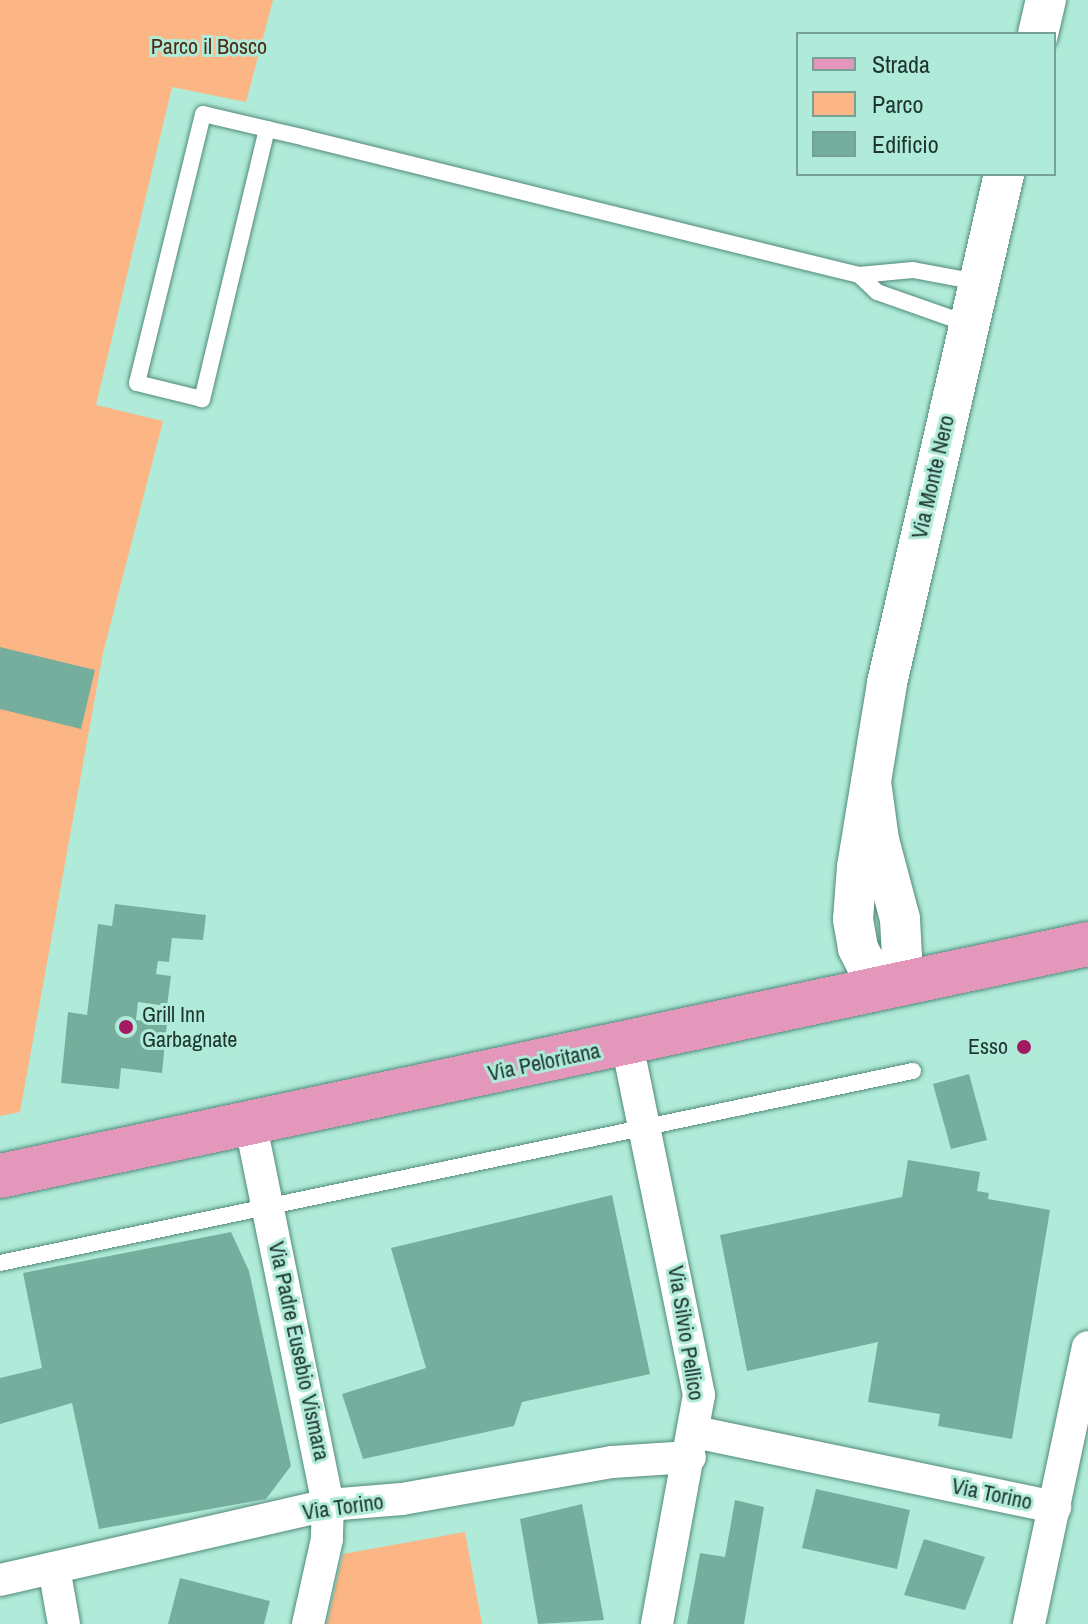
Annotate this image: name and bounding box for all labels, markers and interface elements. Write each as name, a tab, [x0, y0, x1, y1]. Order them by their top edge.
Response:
legend	[796, 32, 1056, 176]
park label: Parco il Bosco	[151, 34, 267, 60]
text: Strada	[872, 48, 930, 80]
text: Parco	[872, 88, 923, 120]
text: Edificio	[872, 128, 939, 160]
street label: Via Monte Nero	[906, 413, 960, 541]
place label: Grill Inn Garbagnate	[142, 1001, 237, 1052]
marker: Grill Inn Garbagnate	[117, 1018, 135, 1036]
place label: Esso	[968, 1034, 1008, 1060]
street label: Via Peloritana	[485, 1037, 603, 1087]
marker: Esso	[1015, 1038, 1033, 1056]
street label: Via Padre Eusebio Vismara	[263, 1239, 335, 1463]
street label: Via Silvio Pellico	[662, 1264, 710, 1402]
street label: Via Torino	[949, 1473, 1035, 1515]
street label: Via Torino	[301, 1488, 385, 1526]

